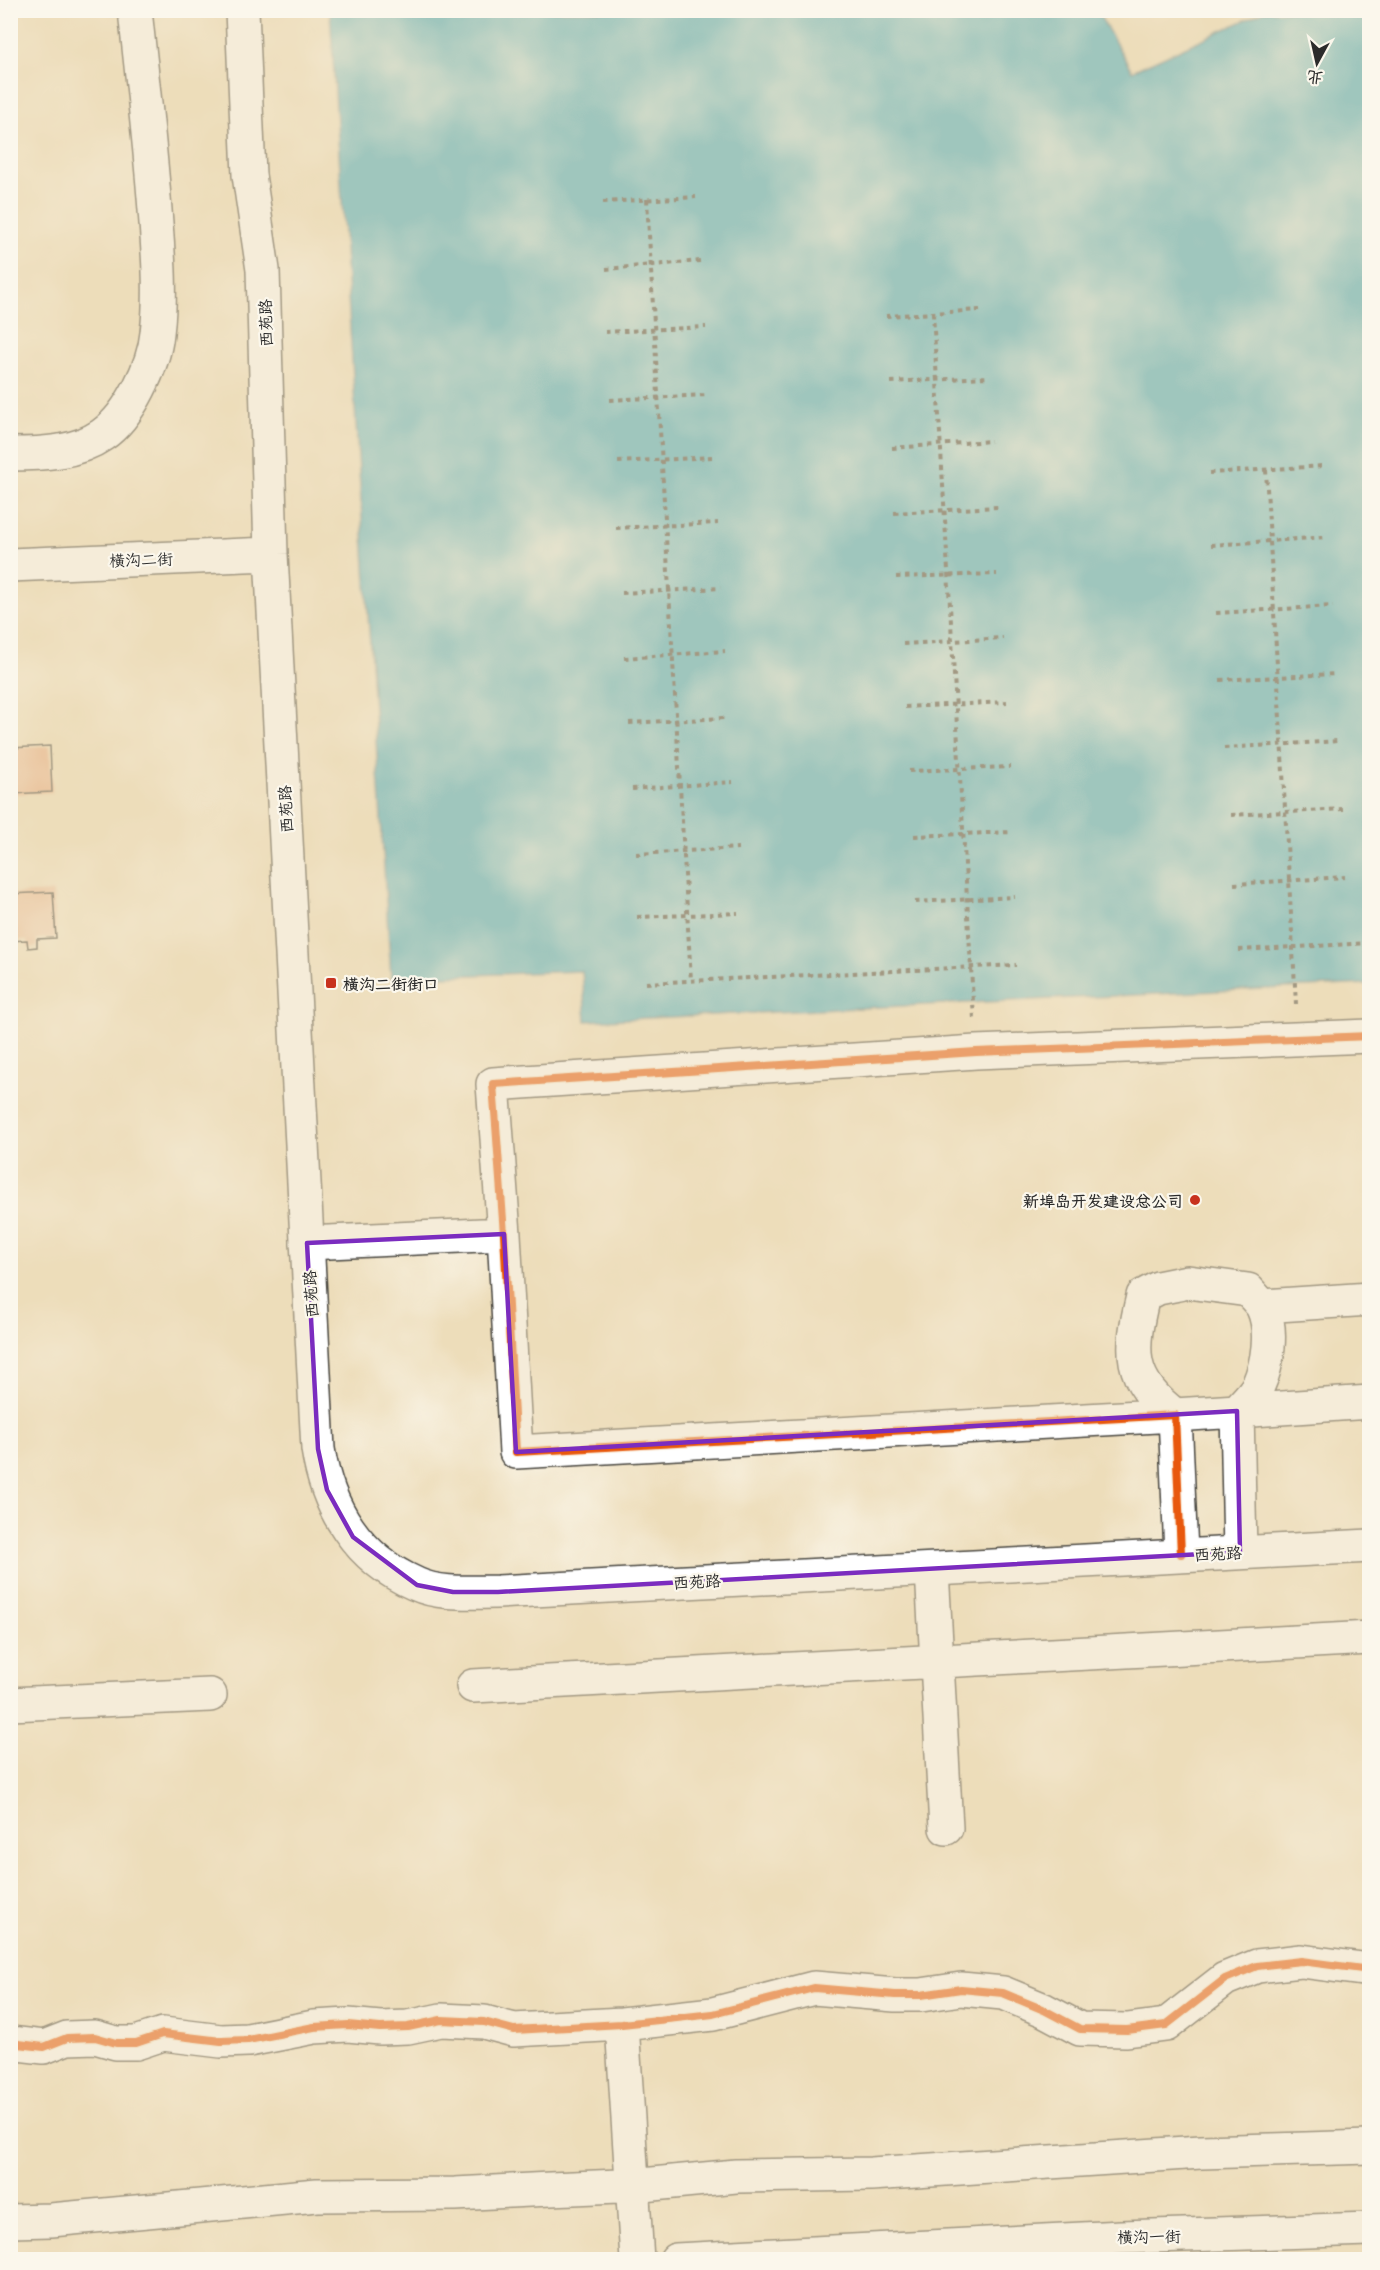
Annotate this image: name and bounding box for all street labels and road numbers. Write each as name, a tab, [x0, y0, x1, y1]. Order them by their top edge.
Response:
street label: 西苑路	[254, 299, 276, 347]
street label: 横沟二街	[109, 547, 173, 571]
street label: 西苑路	[273, 784, 297, 834]
street label: 西苑路	[298, 1269, 322, 1319]
street label: 西苑路	[1193, 1541, 1243, 1565]
street label: 西苑路	[672, 1569, 722, 1593]
street label: 横沟一街	[1117, 2225, 1181, 2247]

